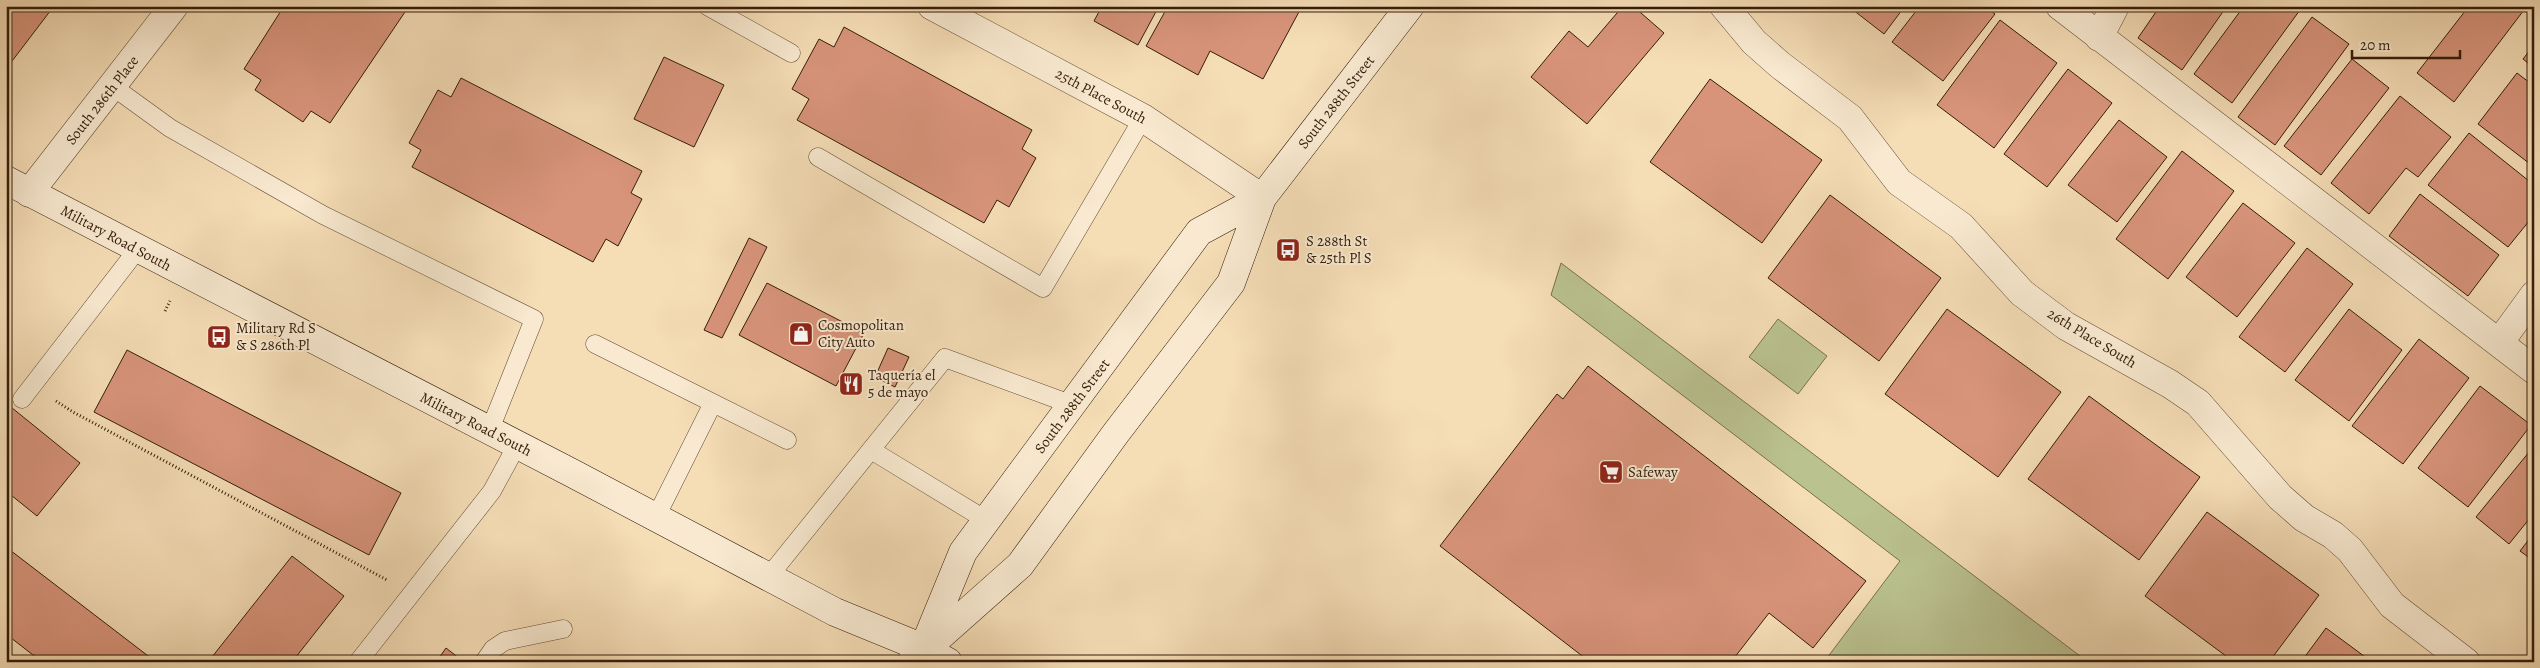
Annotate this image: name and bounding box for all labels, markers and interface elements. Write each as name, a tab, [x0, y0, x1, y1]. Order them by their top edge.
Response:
scale bar	[2352, 28, 2460, 60]
text: 20 m	[2360, 35, 2391, 55]
street label: South 286th Place	[61, 51, 143, 149]
street label: South 288th Street	[1293, 51, 1379, 153]
street label: 25th Place South	[1052, 64, 1150, 128]
street label: Military Road South	[57, 200, 175, 276]
place label: S 288th St & 25th Pl S	[1306, 231, 1372, 268]
bus stop icon: S 288th St & 25th Pl S	[1275, 237, 1301, 263]
street label: 26th Place South	[2044, 303, 2140, 373]
place label: Cosmopolitan City Auto	[818, 315, 904, 352]
place label: Military Rd S & S 286th Pl	[236, 318, 316, 355]
shop icon: Cosmopolitan City Auto	[788, 321, 814, 347]
bus stop icon: Military Rd S & S 286th Pl	[206, 324, 232, 350]
street label: South 288th Street	[1030, 355, 1114, 457]
place label: Taquería el 5 de mayo	[868, 365, 936, 402]
restaurant icon: Taquería el 5 de mayo	[838, 371, 864, 397]
street label: Military Road South	[417, 387, 535, 461]
supermarket icon: Safeway	[1598, 459, 1624, 485]
place label: Safeway	[1628, 462, 1678, 482]

